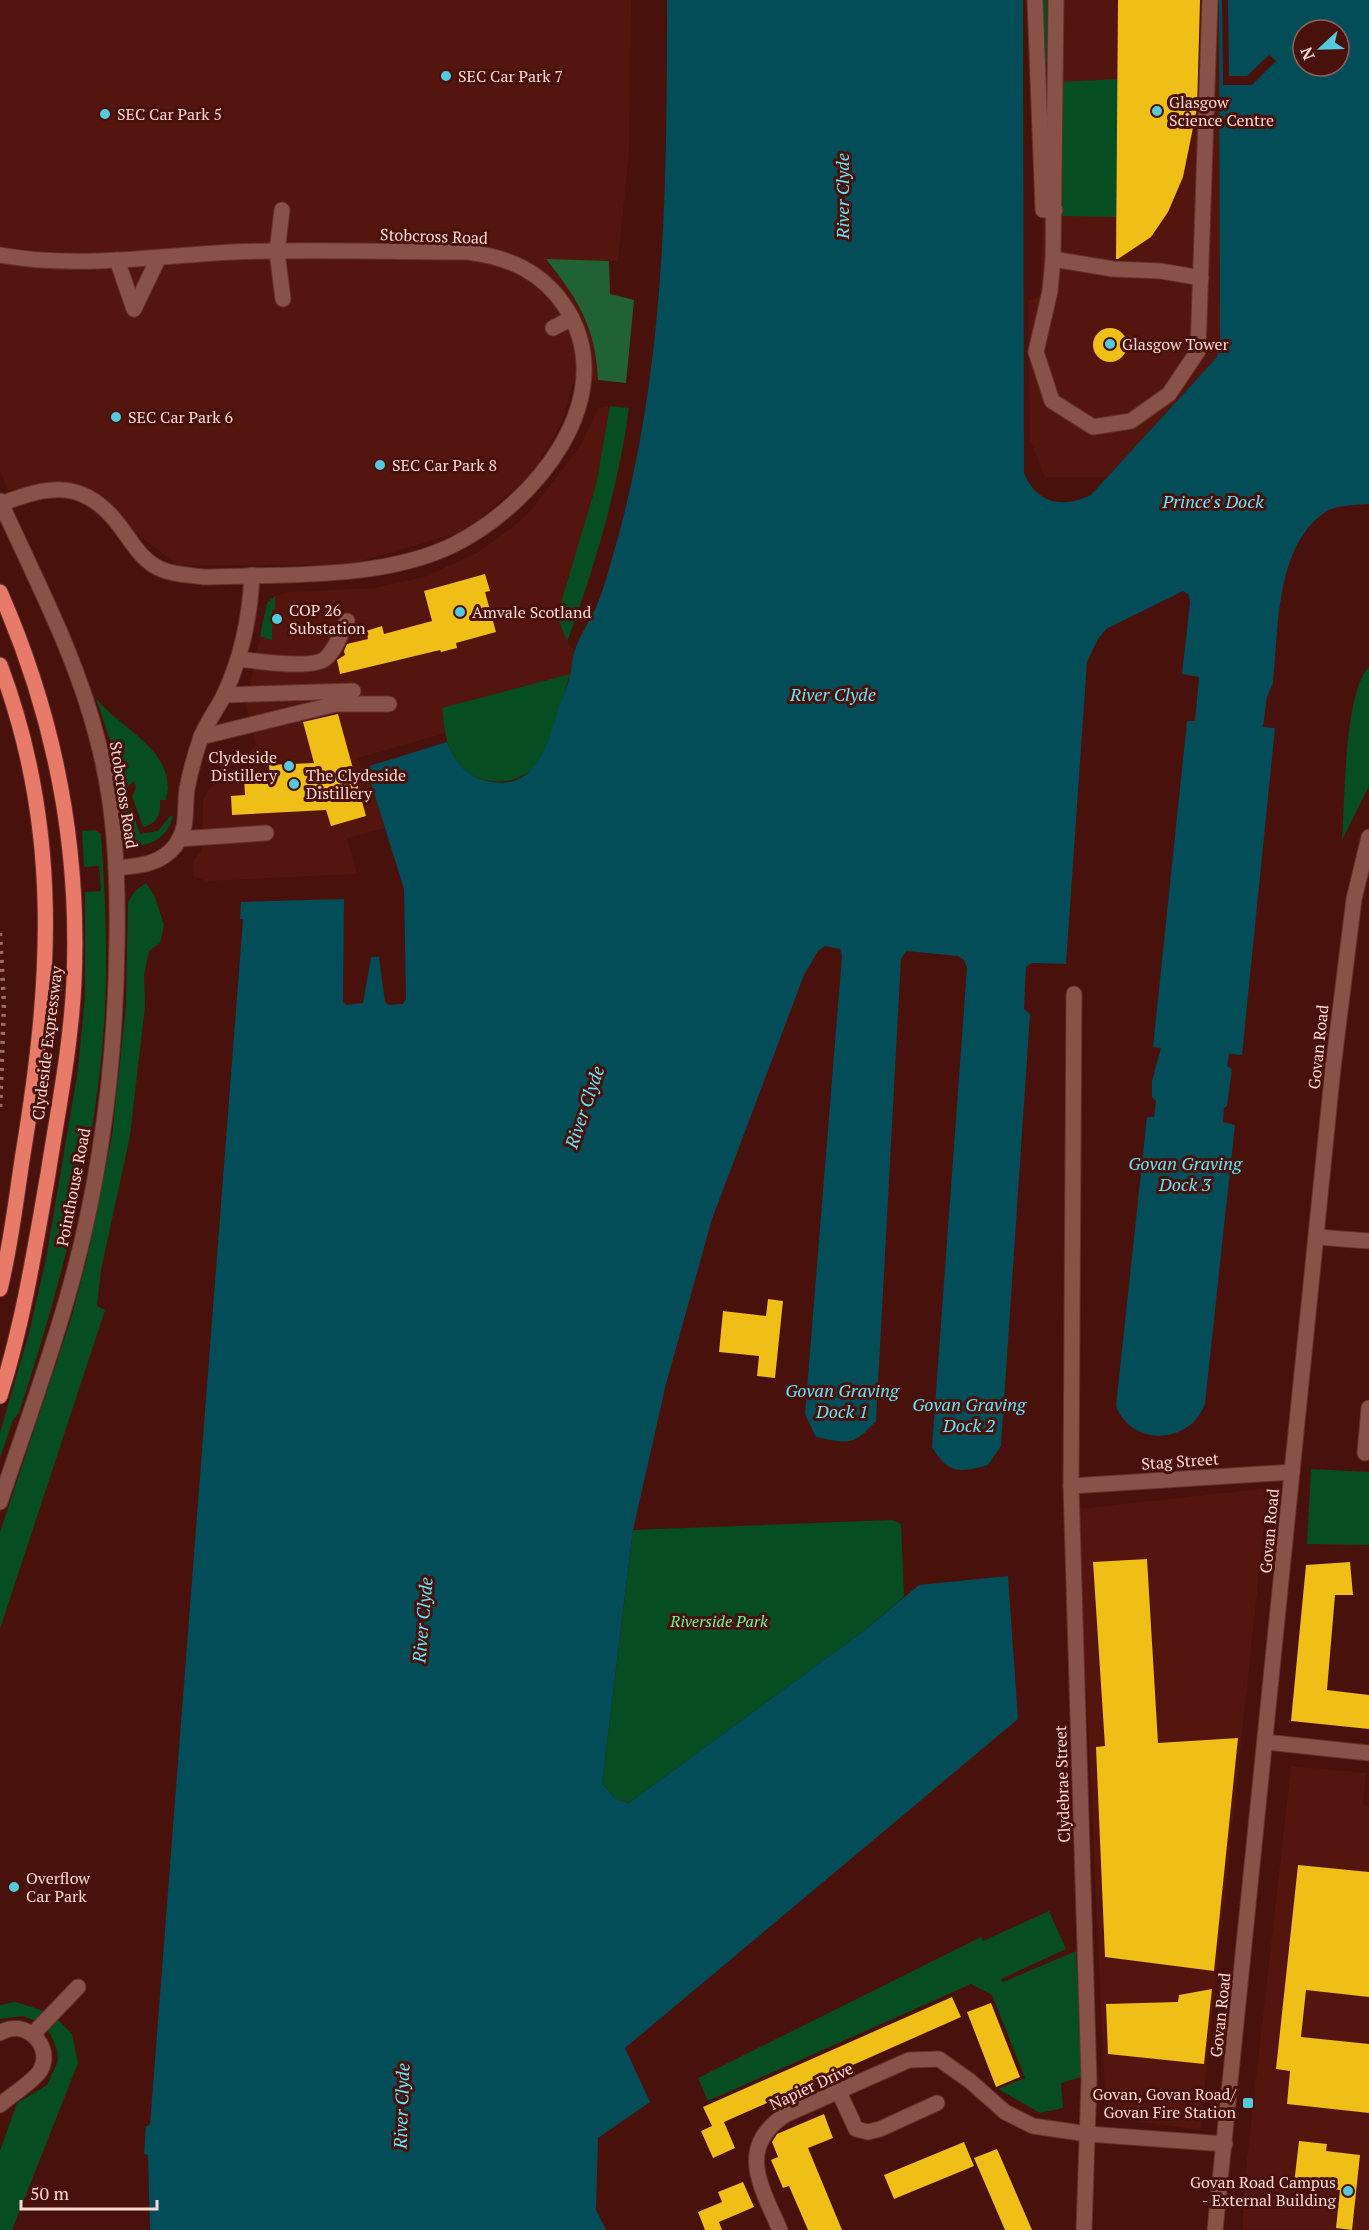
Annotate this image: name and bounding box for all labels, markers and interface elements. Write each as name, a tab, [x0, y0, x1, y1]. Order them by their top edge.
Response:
north arrow	[1291, 18, 1351, 78]
text: N	[1295, 44, 1320, 63]
place label: SEC Car Park 7	[458, 65, 563, 87]
marker: SEC Car Park 7	[439, 69, 453, 83]
place label: Glasgow Science Centre	[1169, 91, 1274, 131]
place label: SEC Car Park 5	[117, 103, 222, 125]
marker: Glasgow Science Centre	[1150, 104, 1164, 118]
marker: SEC Car Park 5	[98, 107, 112, 121]
water label: River Clyde	[830, 153, 854, 240]
street label: Stobcross Road	[380, 223, 488, 249]
place label: Glasgow Tower	[1122, 333, 1229, 355]
marker: Glasgow Tower	[1103, 337, 1117, 351]
place label: SEC Car Park 6	[128, 406, 233, 428]
marker: SEC Car Park 6	[109, 410, 123, 424]
place label: SEC Car Park 8	[392, 454, 497, 476]
marker: SEC Car Park 8	[373, 458, 387, 472]
water label: Prince's Dock	[1161, 489, 1264, 513]
place label: COP 26 Substation	[289, 599, 366, 639]
place label: Amvale Scotland	[472, 601, 591, 623]
marker: Amvale Scotland	[453, 605, 467, 619]
marker: COP 26 Substation	[270, 612, 284, 626]
water label: River Clyde	[789, 682, 876, 706]
street label: Stobcross Road	[105, 740, 143, 850]
place label: Clydeside Distillery	[208, 746, 278, 786]
marker: Clydeside Distillery	[282, 759, 296, 773]
place label: The Clydeside Distillery	[306, 764, 406, 804]
marker: The Clydeside Distillery	[287, 777, 301, 791]
street label: Clydeside Expressway	[27, 964, 67, 1121]
street label: Govan Road	[1303, 1004, 1333, 1090]
water label: River Clyde	[558, 1063, 609, 1152]
street label: Pointhouse Road	[51, 1126, 95, 1248]
water label: Govan Graving Dock 3	[1128, 1151, 1243, 1196]
water label: Govan Graving Dock 1	[785, 1378, 900, 1423]
water label: Govan Graving Dock 2	[912, 1392, 1027, 1437]
street label: Stag Street	[1141, 1447, 1220, 1475]
street label: Govan Road	[1254, 1488, 1284, 1574]
water label: River Clyde	[406, 1576, 438, 1665]
park label: Riverside Park	[669, 1610, 768, 1632]
street label: Clydebrae Street	[1049, 1725, 1075, 1843]
place label: Overflow Car Park	[26, 1867, 90, 1907]
marker: Overflow Car Park	[7, 1880, 21, 1894]
street label: Govan Road	[1205, 1972, 1235, 2058]
street label: Napier Drive	[766, 2057, 856, 2115]
water label: River Clyde	[387, 2063, 414, 2150]
place label: Govan, Govan Road/ Govan Fire Station	[1093, 2083, 1236, 2123]
marker: Govan, Govan Road/ Govan Fire Station	[1241, 2096, 1255, 2110]
place label: Govan Road Campus - External Building	[1190, 2171, 1337, 2211]
scale bar	[21, 2173, 158, 2211]
text: 50 m	[30, 2181, 70, 2205]
marker: Govan Road Campus - External Building	[1341, 2184, 1355, 2198]

